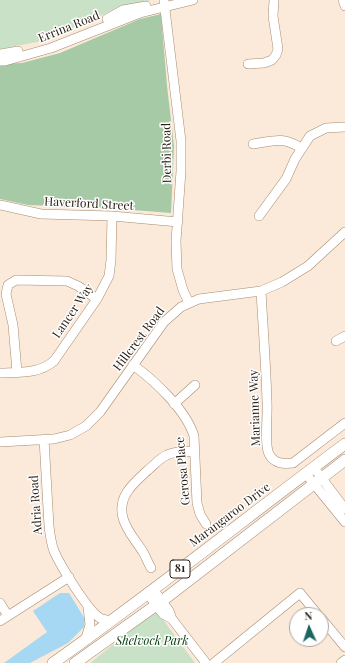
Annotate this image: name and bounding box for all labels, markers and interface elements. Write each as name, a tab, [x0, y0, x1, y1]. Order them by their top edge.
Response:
street label: Errina Road	[36, 8, 102, 46]
street label: Derbi Road	[159, 123, 175, 183]
street label: Haverford Street	[44, 194, 134, 214]
street label: Lancer Way	[50, 281, 96, 341]
street label: Hillcrest Road	[110, 304, 168, 374]
street label: Marianne Way	[246, 369, 264, 447]
street label: Gerosa Place	[173, 436, 193, 506]
street label: Adria Road	[27, 475, 45, 535]
street label: Marangaroo Drive	[187, 480, 273, 550]
road number: 81	[170, 560, 190, 578]
north arrow	[289, 607, 329, 647]
text: N	[304, 608, 313, 623]
park label: Shelvock Park	[116, 634, 188, 648]

